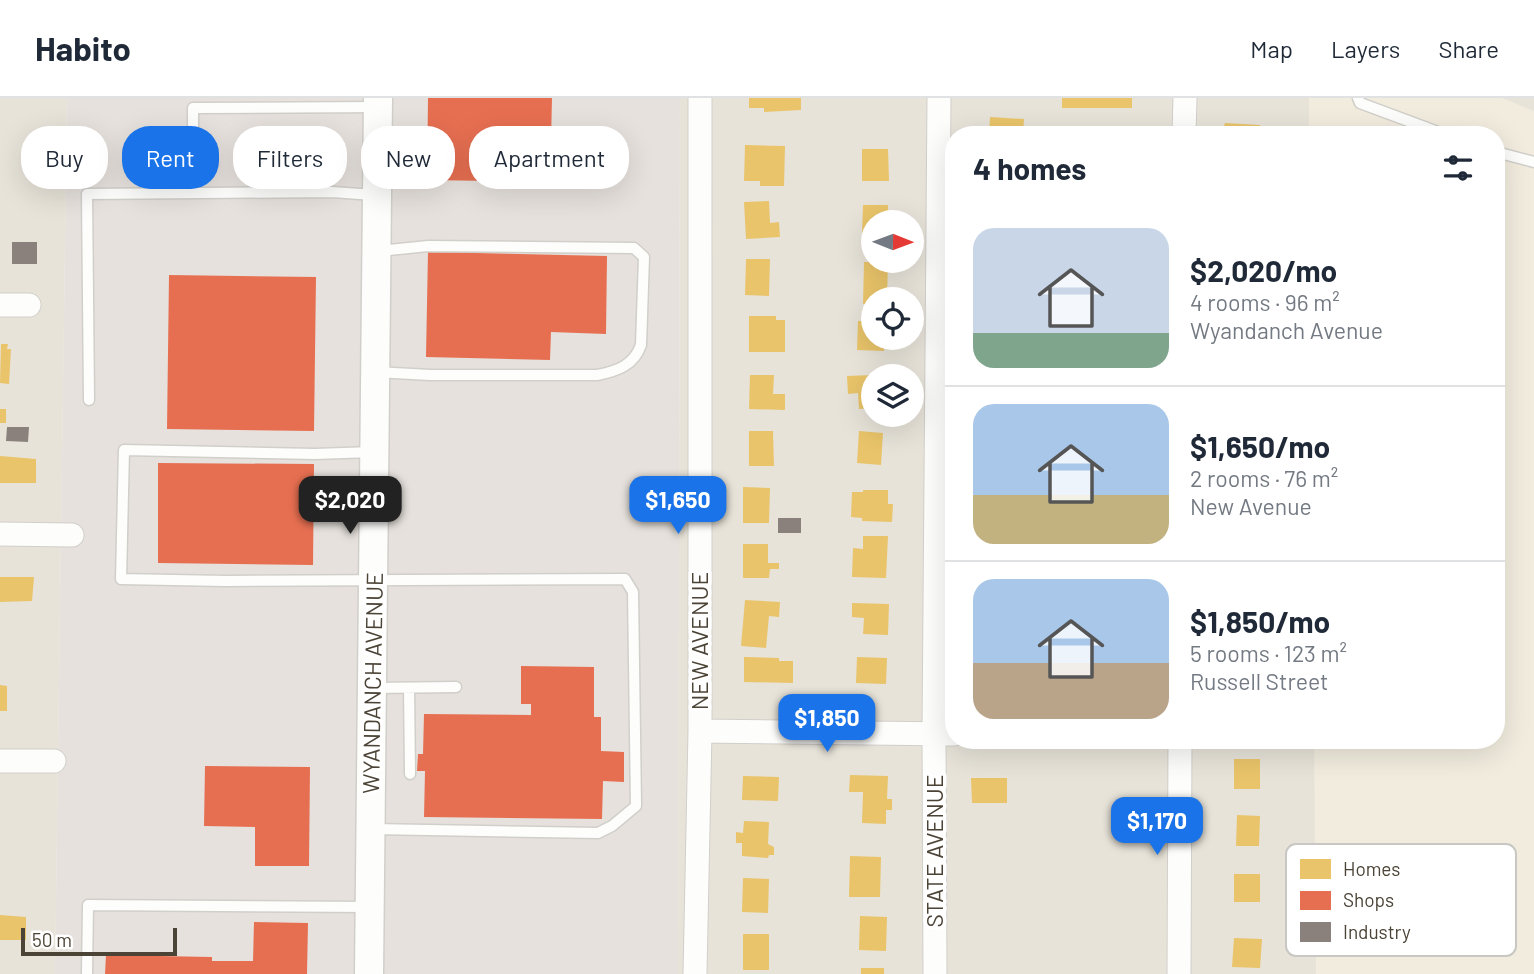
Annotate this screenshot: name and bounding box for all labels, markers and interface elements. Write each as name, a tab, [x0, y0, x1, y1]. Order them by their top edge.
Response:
text: Habito	[35, 28, 131, 68]
text: Map	[1250, 34, 1293, 63]
text: Layers	[1331, 34, 1400, 63]
text: Share	[1438, 34, 1499, 63]
chip: Buy	[21, 126, 108, 189]
chip: Rent	[122, 126, 219, 189]
chip: Filters	[233, 126, 347, 189]
chip: New	[361, 126, 455, 189]
chip: Apartment	[469, 126, 629, 189]
icon: filters	[1439, 149, 1477, 187]
text: 4 homes	[973, 150, 1086, 186]
north arrow	[861, 210, 924, 273]
map controls	[861, 210, 924, 427]
text: $2,020/mo	[1190, 252, 1337, 288]
icon: home	[1029, 256, 1113, 340]
button: locate	[861, 287, 924, 350]
text: 4 rooms · 96 m²	[1190, 288, 1340, 316]
text: Wyandanch Avenue	[1190, 316, 1383, 344]
button: layers	[861, 364, 924, 427]
text: $1,650/mo	[1190, 428, 1330, 464]
icon: home	[1029, 432, 1113, 516]
text: 2 rooms · 76 m²	[1190, 464, 1338, 492]
pin: $2,020	[293, 476, 407, 536]
pin: $1,650	[621, 476, 735, 536]
text: $2,020	[315, 485, 385, 513]
text: $1,650	[645, 485, 711, 513]
text: New Avenue	[1190, 492, 1312, 520]
street label: WYANDANCH AVENUE	[356, 572, 388, 794]
street label: NEW AVENUE	[685, 572, 713, 710]
text: $1,850/mo	[1190, 603, 1330, 639]
icon: home	[1029, 607, 1113, 691]
text: 5 rooms · 123 m²	[1190, 639, 1347, 667]
text: Russell Street	[1190, 667, 1328, 695]
pin: $1,850	[770, 694, 884, 754]
text: $1,850	[794, 703, 860, 731]
street label: STATE AVENUE	[920, 774, 948, 928]
pin: $1,170	[1100, 798, 1214, 857]
text: $1,170	[1127, 806, 1187, 834]
legend	[1286, 844, 1516, 956]
text: Homes	[1343, 857, 1400, 880]
text: Shops	[1343, 888, 1394, 911]
text: Industry	[1343, 920, 1411, 943]
scale bar	[21, 925, 177, 957]
text: 50 m	[32, 928, 72, 951]

